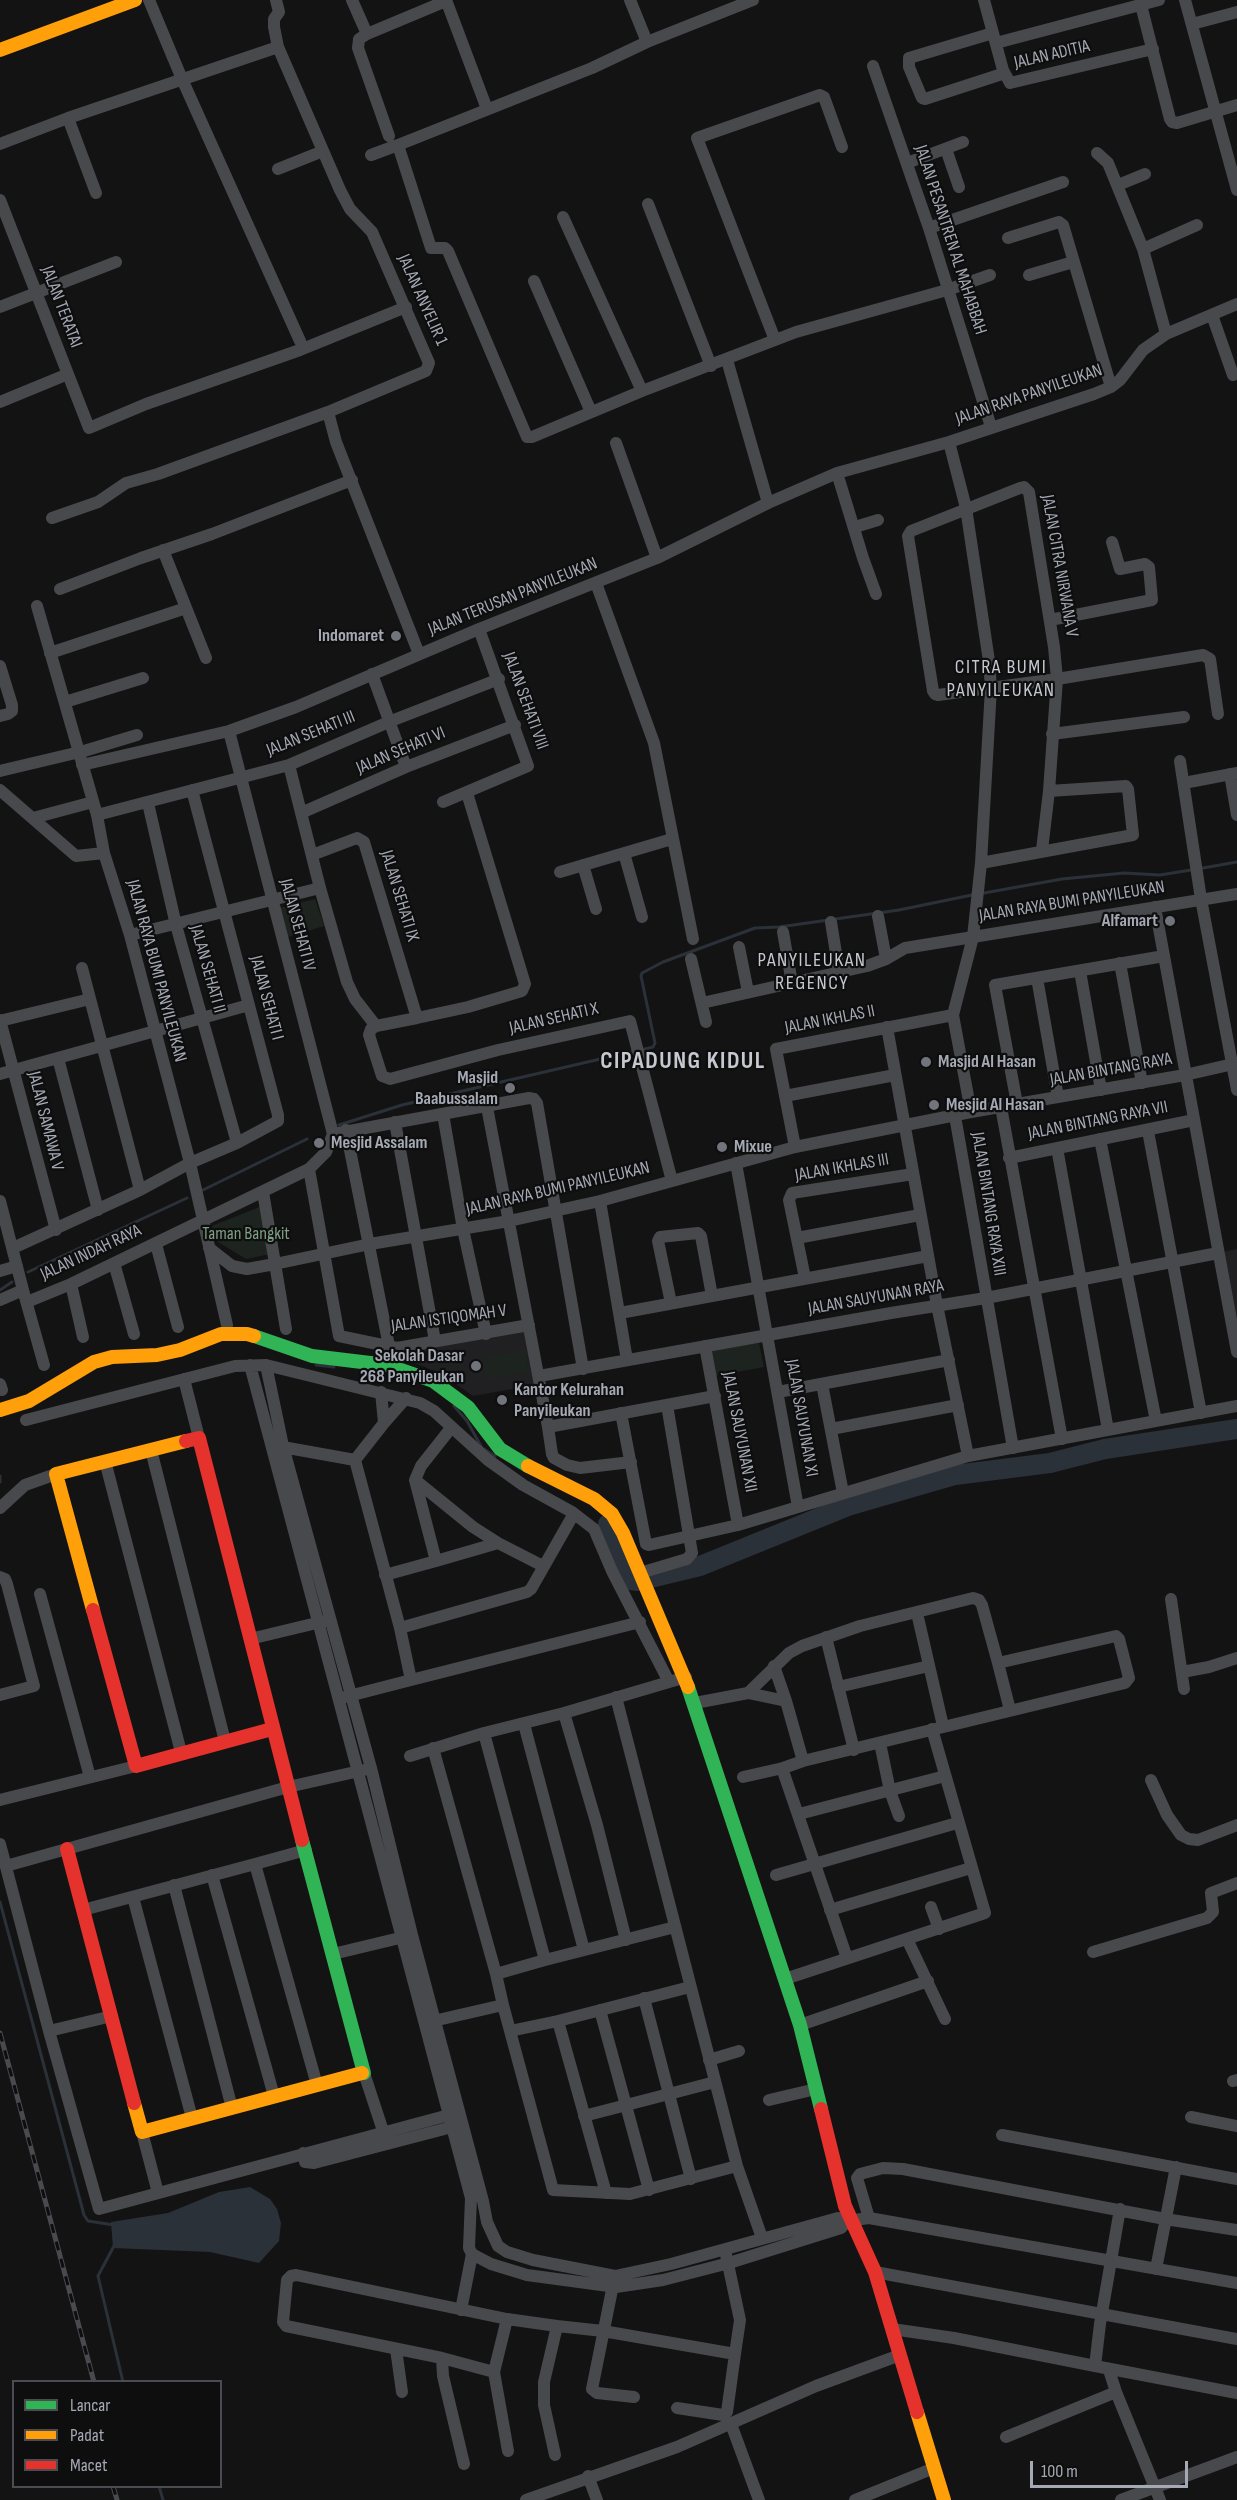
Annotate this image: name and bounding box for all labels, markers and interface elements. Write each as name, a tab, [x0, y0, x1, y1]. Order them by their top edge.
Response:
street label: JALAN ADITIA	[1012, 36, 1092, 74]
street label: JALAN PESANTREN AL MAHABBAH	[909, 143, 991, 337]
street label: JALAN ANYELIR 1	[392, 251, 452, 349]
street label: JALAN TERATAI	[36, 263, 86, 351]
street label: JALAN RAYA PANYILEUKAN	[953, 360, 1105, 430]
street label: JALAN CITRA NIRWANA V	[1036, 493, 1082, 639]
street label: JALAN TERUSAN PANYILEUKAN	[425, 553, 601, 641]
place label: Indomaret	[318, 625, 384, 647]
marker: Indomaret	[389, 629, 403, 643]
street label: JALAN SEHATI VIII	[497, 649, 553, 753]
district label: CITRA BUMI PANYILEUKAN	[946, 656, 1056, 703]
street label: JALAN SEHATI III	[263, 706, 359, 762]
street label: JALAN SEHATI VI	[353, 723, 449, 779]
street label: JALAN SEHATI IX	[375, 848, 423, 944]
street label: JALAN SEHATI IV	[274, 876, 320, 974]
street label: JALAN RAYA BUMI PANYILEUKAN	[978, 877, 1166, 927]
street label: JALAN RAYA BUMI PANYILEUKAN	[121, 878, 191, 1064]
place label: Alfamart	[1102, 910, 1158, 932]
marker: Alfamart	[1163, 914, 1177, 928]
street label: JALAN SEHATI II	[184, 923, 230, 1015]
district label: PANYILEUKAN REGENCY	[757, 949, 867, 996]
street label: JALAN SEHATI I	[244, 953, 288, 1043]
street label: JALAN SEHATI X	[507, 998, 601, 1040]
street label: JALAN IKHLAS II	[783, 1001, 877, 1039]
district label: CIPADUNG KIDUL	[600, 1048, 766, 1076]
street label: JALAN BINTANG RAYA	[1048, 1049, 1174, 1091]
place label: Masjid Al Hasan	[938, 1051, 1036, 1073]
marker: Masjid Al Hasan	[919, 1055, 933, 1069]
place label: Masjid Baabussalam	[415, 1067, 498, 1110]
street label: JALAN SAMAWA V	[22, 1069, 68, 1173]
marker: Masjid Baabussalam	[503, 1081, 517, 1095]
place label: Mesjid Al Hasan	[946, 1094, 1044, 1116]
street label: JALAN BINTANG RAYA VII	[1026, 1097, 1170, 1145]
marker: Mesjid Al Hasan	[927, 1098, 941, 1112]
street label: JALAN BINTANG RAYA XIII	[966, 1131, 1010, 1277]
place label: Mesjid Assalam	[331, 1132, 428, 1154]
marker: Mesjid Assalam	[312, 1136, 326, 1150]
place label: Mixue	[734, 1136, 772, 1158]
marker: Mixue	[715, 1140, 729, 1154]
street label: JALAN IKHLAS III	[793, 1149, 891, 1187]
street label: JALAN RAYA BUMI PANYILEUKAN	[464, 1157, 652, 1221]
street label: JALAN INDAH RAYA	[37, 1220, 145, 1286]
park label: Taman Bangkit	[202, 1223, 290, 1245]
street label: JALAN SAUYUNAN RAYA	[807, 1275, 945, 1321]
street label: JALAN ISTIQOMAH V	[390, 1300, 508, 1338]
place label: Sekolah Dasar 268 Panyileukan	[360, 1345, 464, 1388]
street label: JALAN SAUYUNAN XI	[780, 1358, 822, 1478]
marker: Sekolah Dasar 268 Panyileukan	[469, 1359, 483, 1373]
street label: JALAN SAUYUNAN XII	[717, 1370, 761, 1494]
place label: Kantor Kelurahan Panyileukan	[514, 1379, 624, 1422]
marker: Kantor Kelurahan Panyileukan	[495, 1393, 509, 1407]
legend	[12, 2380, 222, 2488]
text: Lancar	[70, 2395, 110, 2416]
text: Padat	[70, 2425, 104, 2446]
scale bar	[1033, 2449, 1190, 2487]
text: Macet	[70, 2455, 107, 2476]
text: 100 m	[1041, 2461, 1078, 2482]

